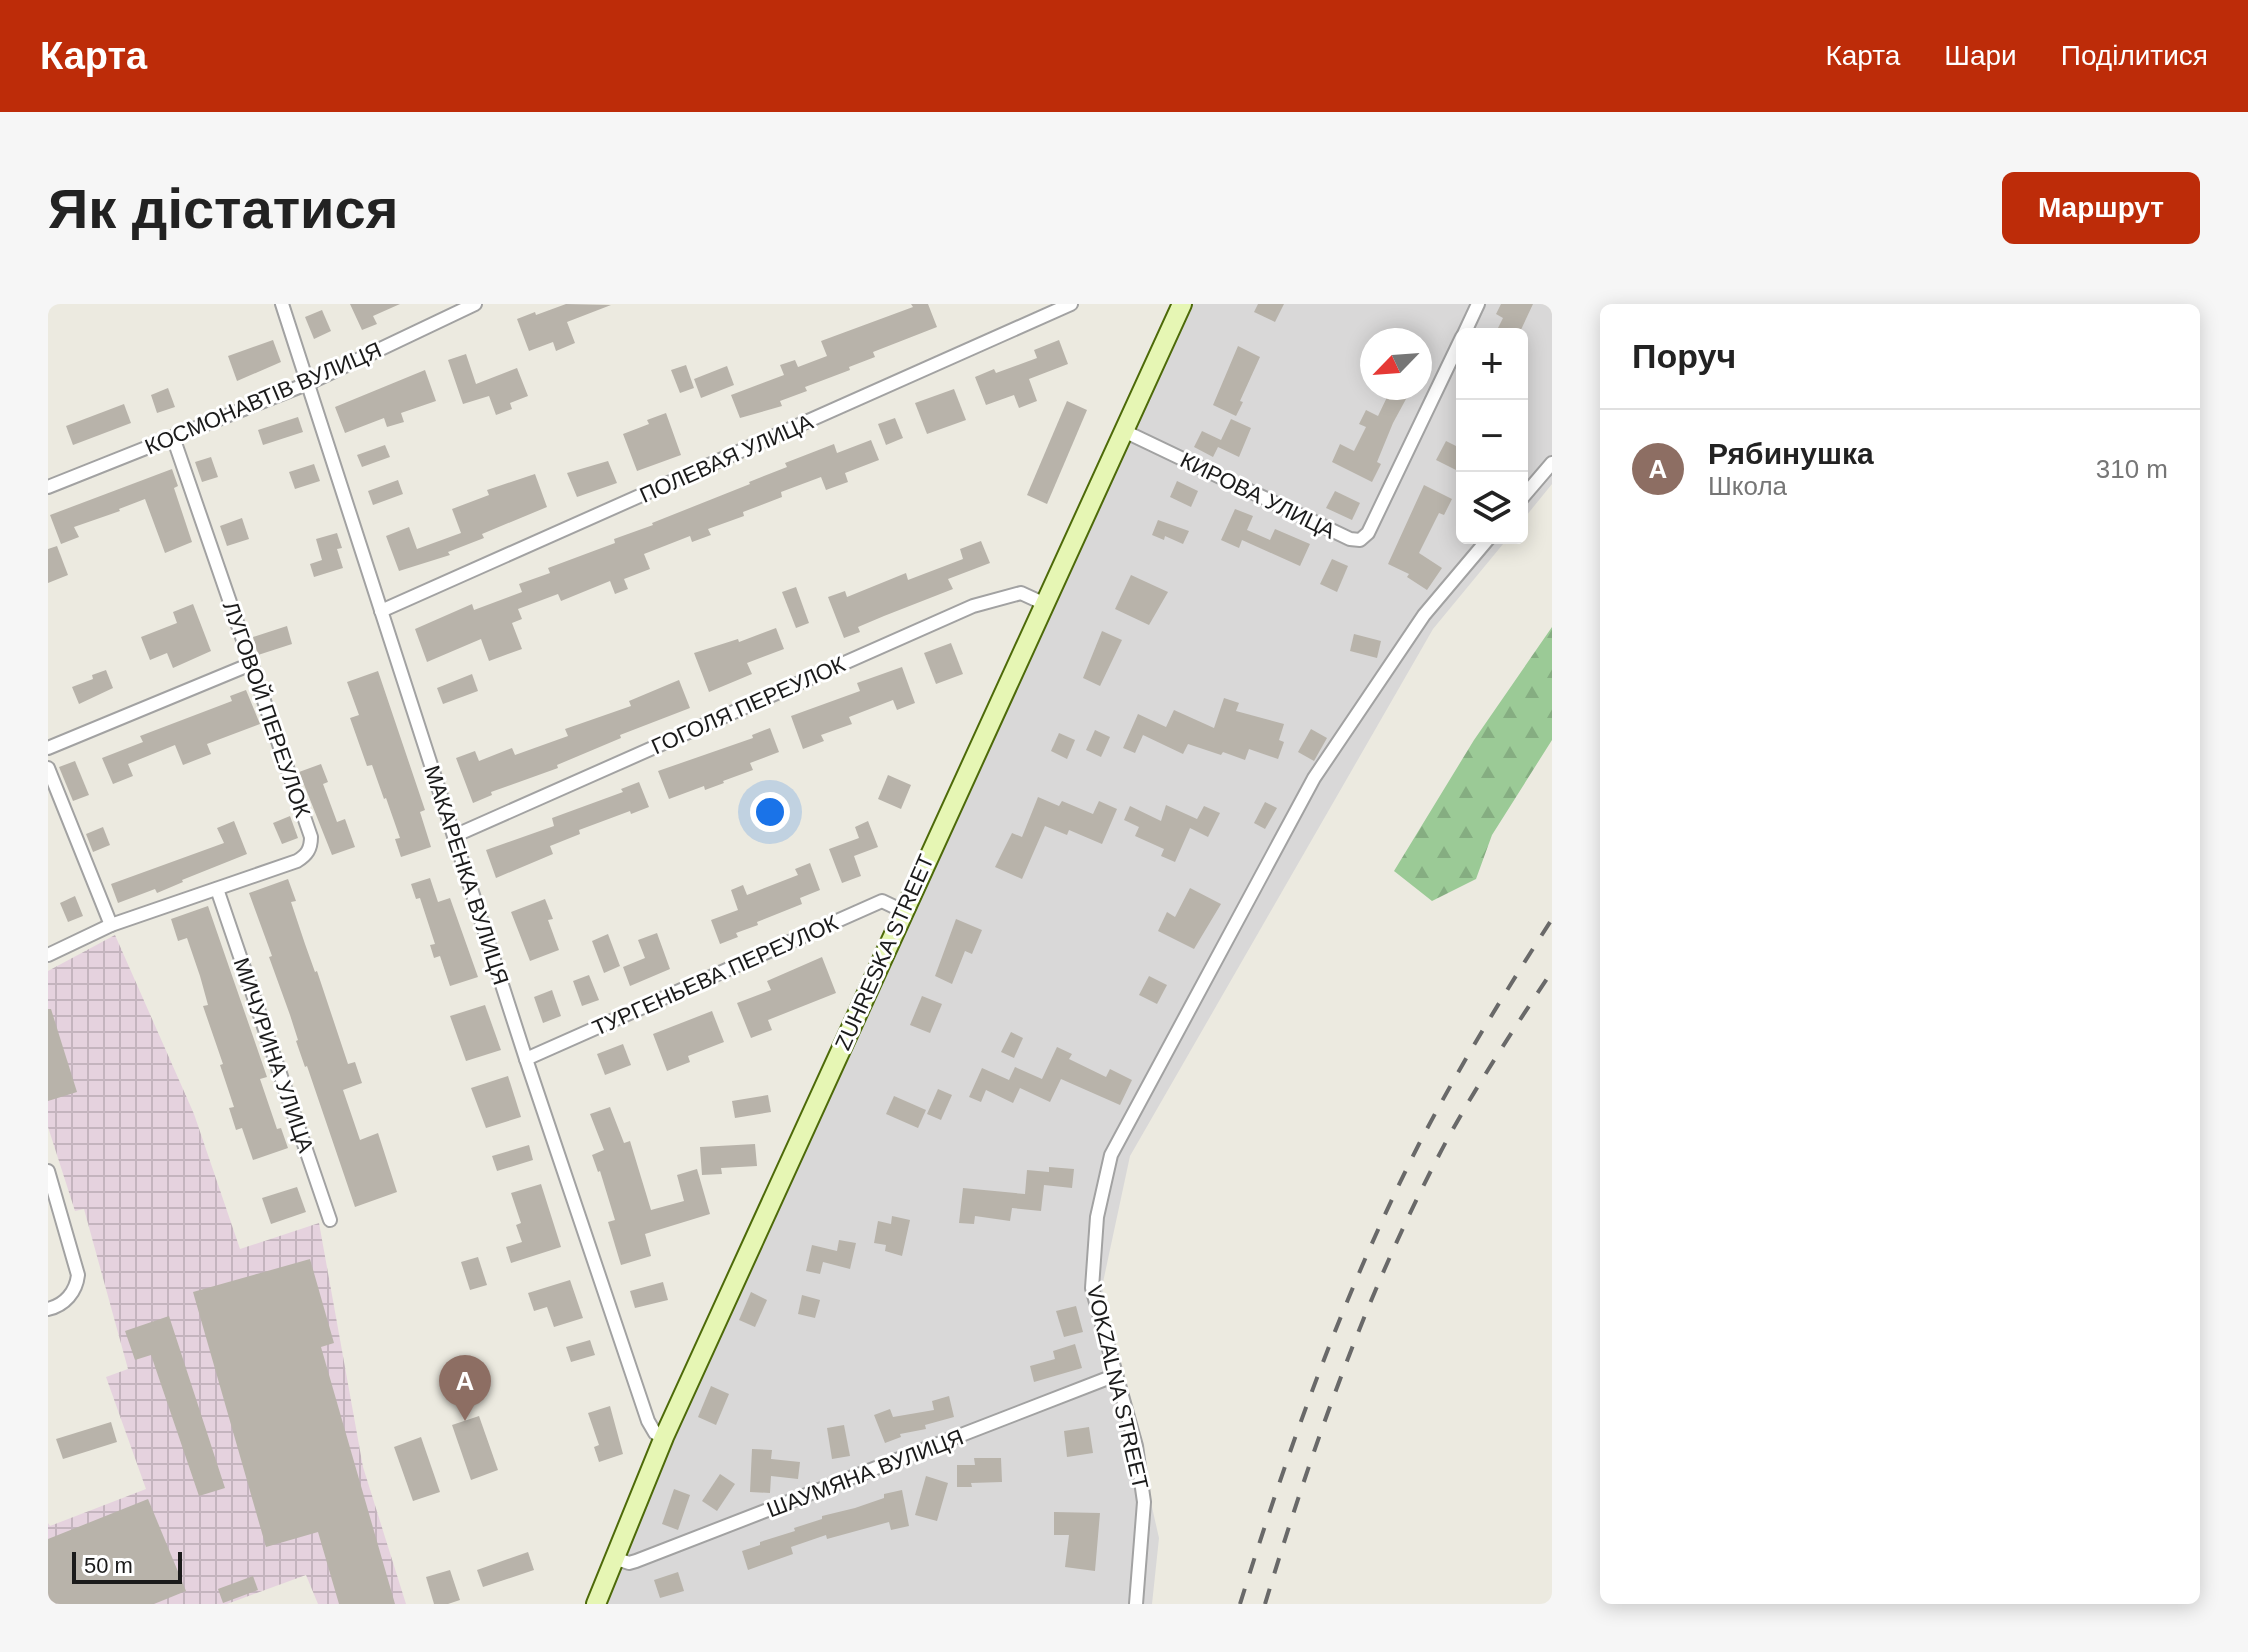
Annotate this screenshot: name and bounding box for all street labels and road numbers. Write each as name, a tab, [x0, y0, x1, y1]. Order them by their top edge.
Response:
street label: КОСМОНАВТІВ ВУЛИЦЯ	[141, 337, 385, 460]
street label: ПОЛЕВАЯ УЛИЦА	[636, 409, 817, 508]
street label: КИРОВА УЛИЦА	[1176, 447, 1340, 544]
street label: ЛУГОВОЙ ПЕРЕУЛОК	[218, 598, 315, 821]
street label: ГОГОЛЯ ПЕРЕУЛОК	[648, 651, 849, 759]
street label: МАКАРЕНКА ВУЛИЦЯ	[419, 762, 514, 988]
street label: ZUHRESKA STREET	[830, 851, 939, 1054]
street label: ТУРГЕНЬЕВА ПЕРЕУЛОК	[589, 910, 842, 1041]
street label: МИЧУРИНА УЛИЦА	[228, 954, 319, 1156]
street label: VOKZALNA STREET	[1082, 1282, 1153, 1492]
street label: ШАУМЯНА ВУЛИЦЯ	[763, 1424, 967, 1522]

